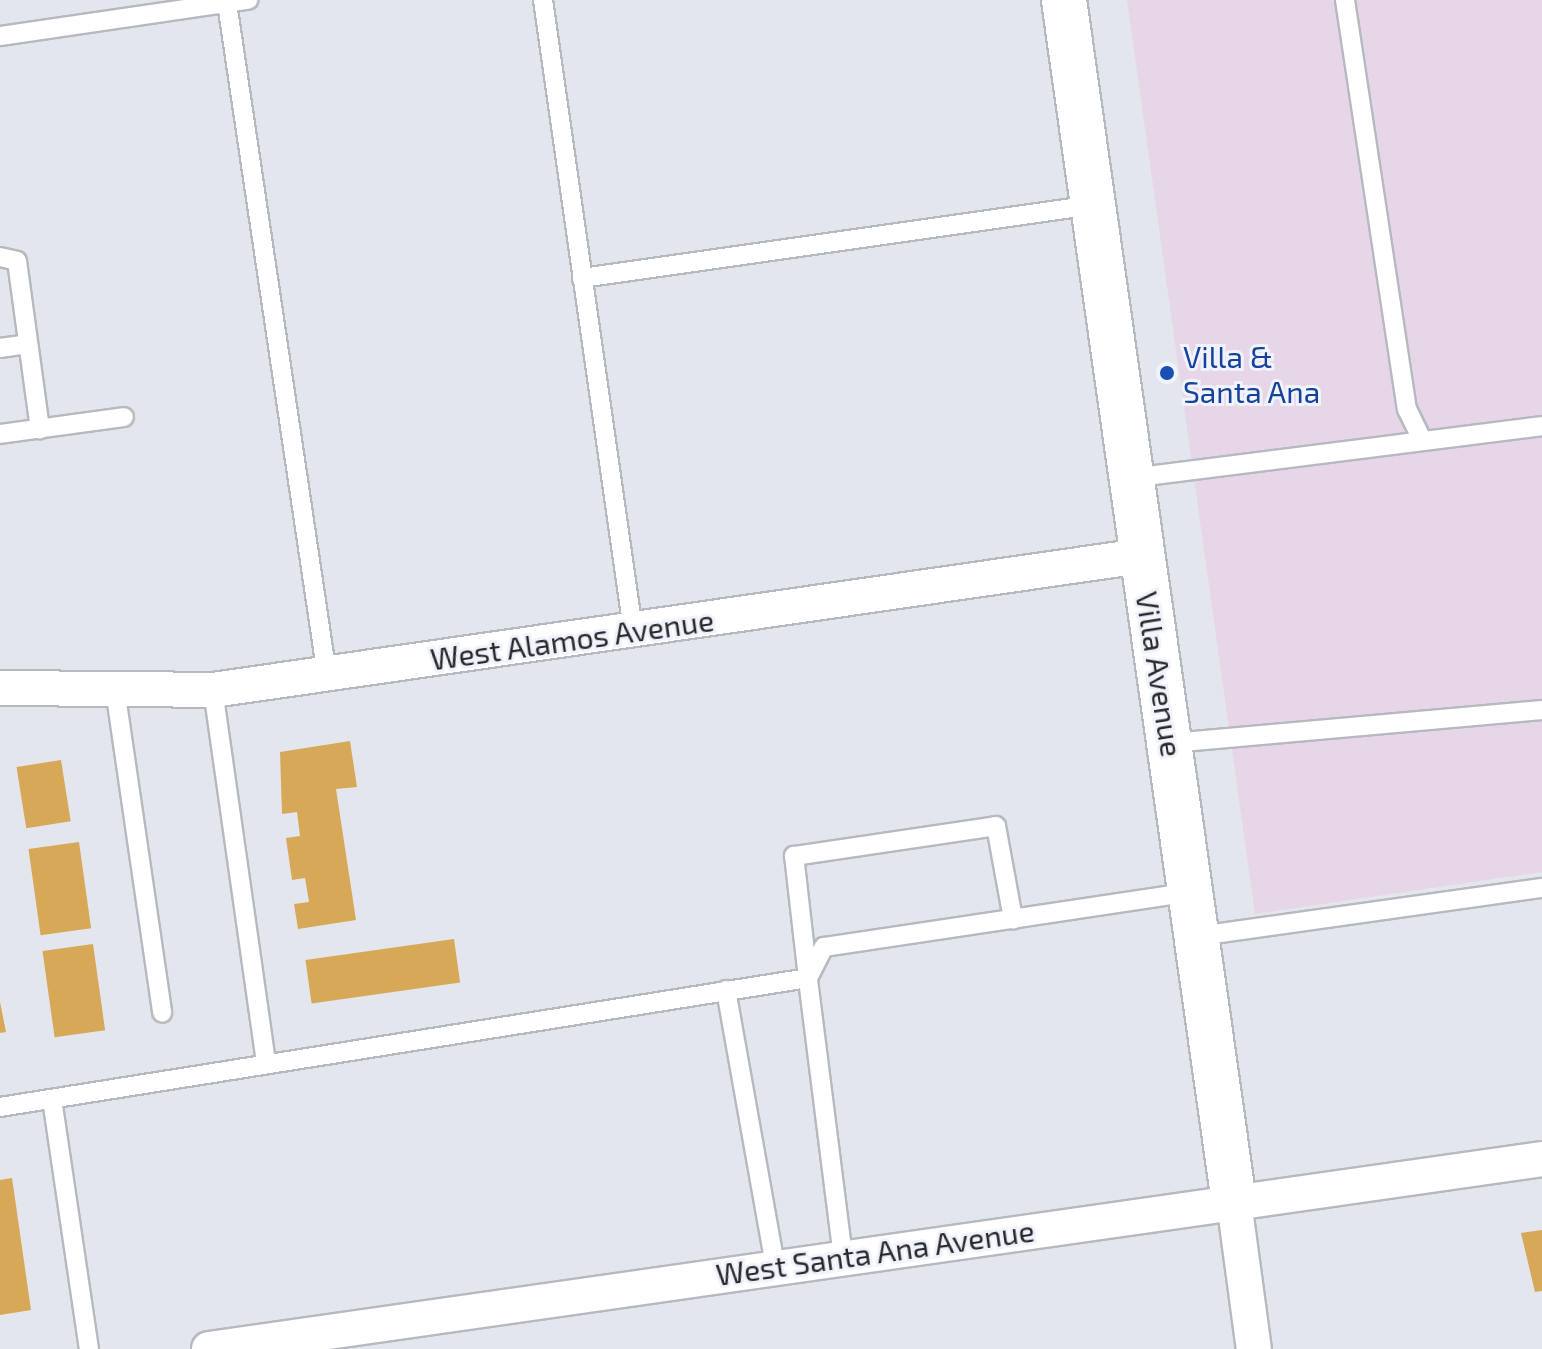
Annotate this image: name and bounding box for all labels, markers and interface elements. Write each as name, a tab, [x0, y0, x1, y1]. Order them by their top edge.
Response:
place label: Villa & Santa Ana	[1183, 338, 1321, 408]
marker: Villa & Santa Ana	[1158, 364, 1176, 382]
street label: Villa Avenue	[1129, 589, 1191, 759]
street label: West Alamos Avenue	[427, 601, 717, 677]
street label: West Santa Ana Avenue	[713, 1212, 1037, 1292]

